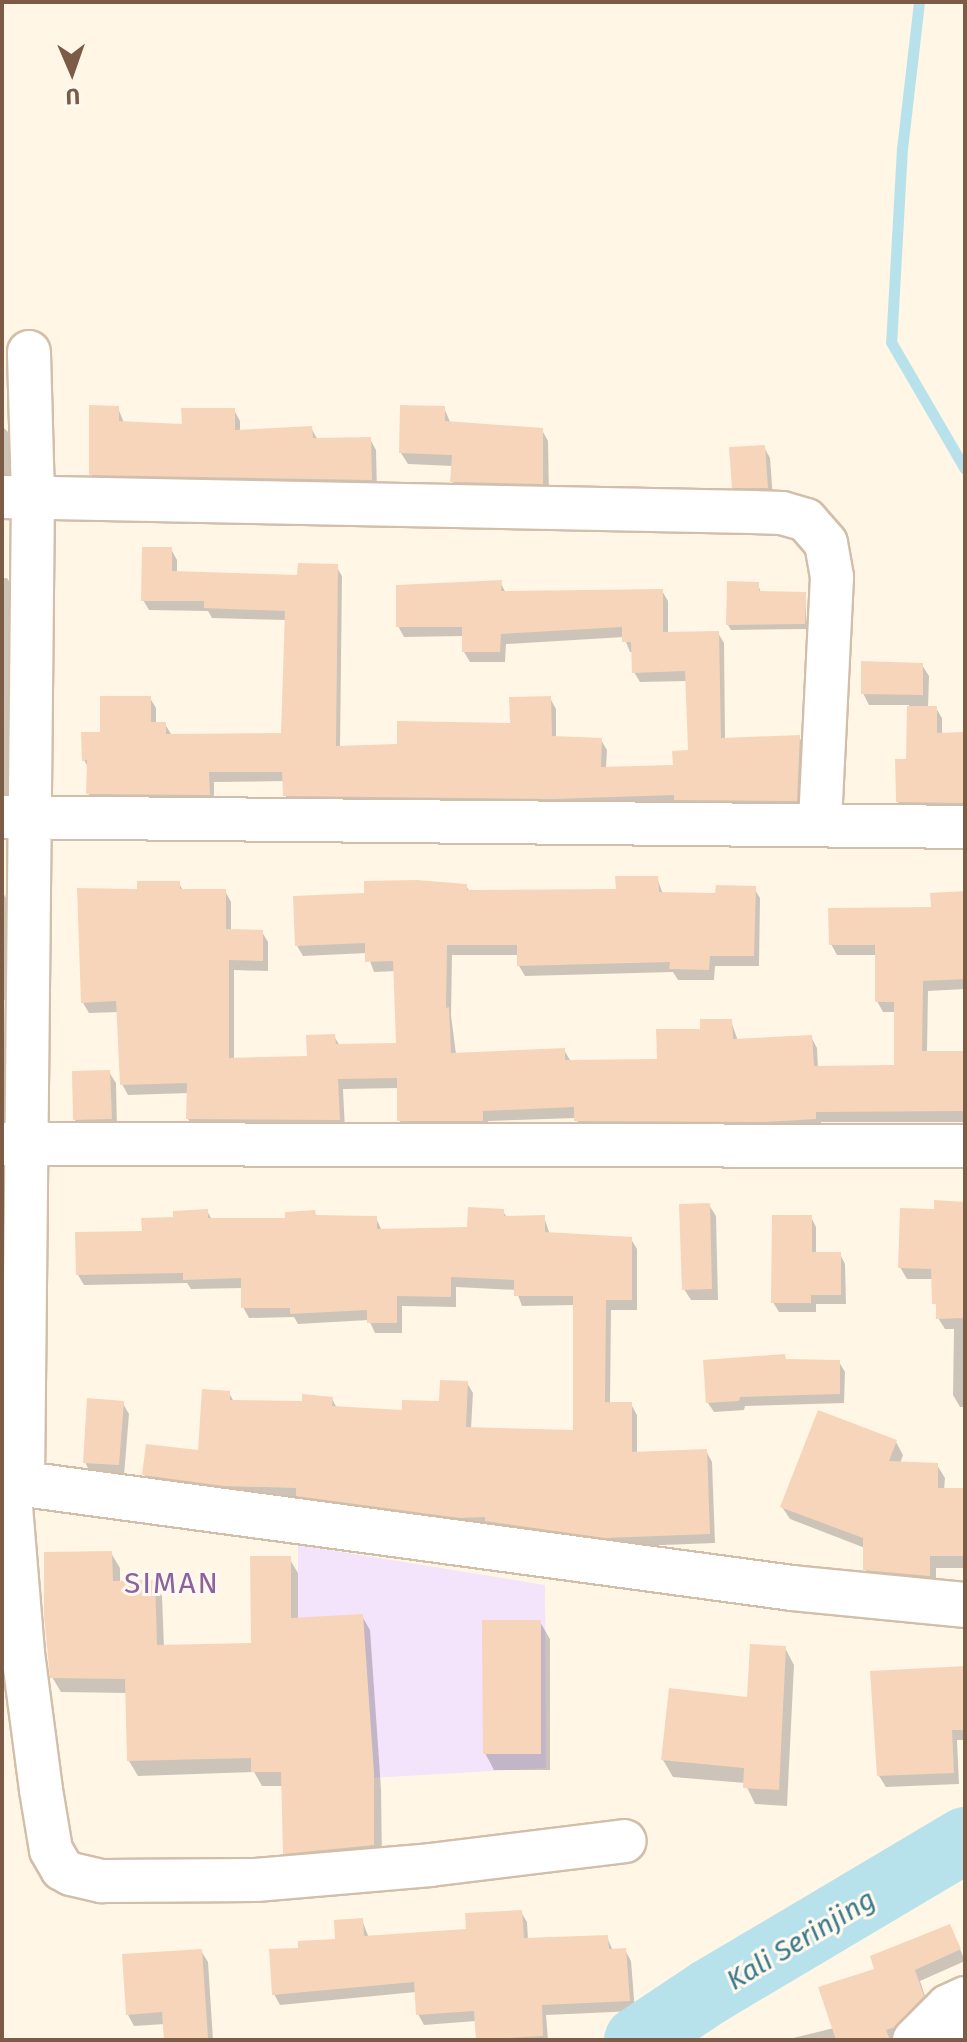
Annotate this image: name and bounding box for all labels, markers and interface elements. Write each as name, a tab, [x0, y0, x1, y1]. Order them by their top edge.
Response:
north arrow	[32, 32, 112, 112]
text: U	[65, 83, 80, 110]
district label: SIMAN	[124, 1565, 220, 1601]
water label: Kali Serinjing	[721, 1882, 881, 1998]

